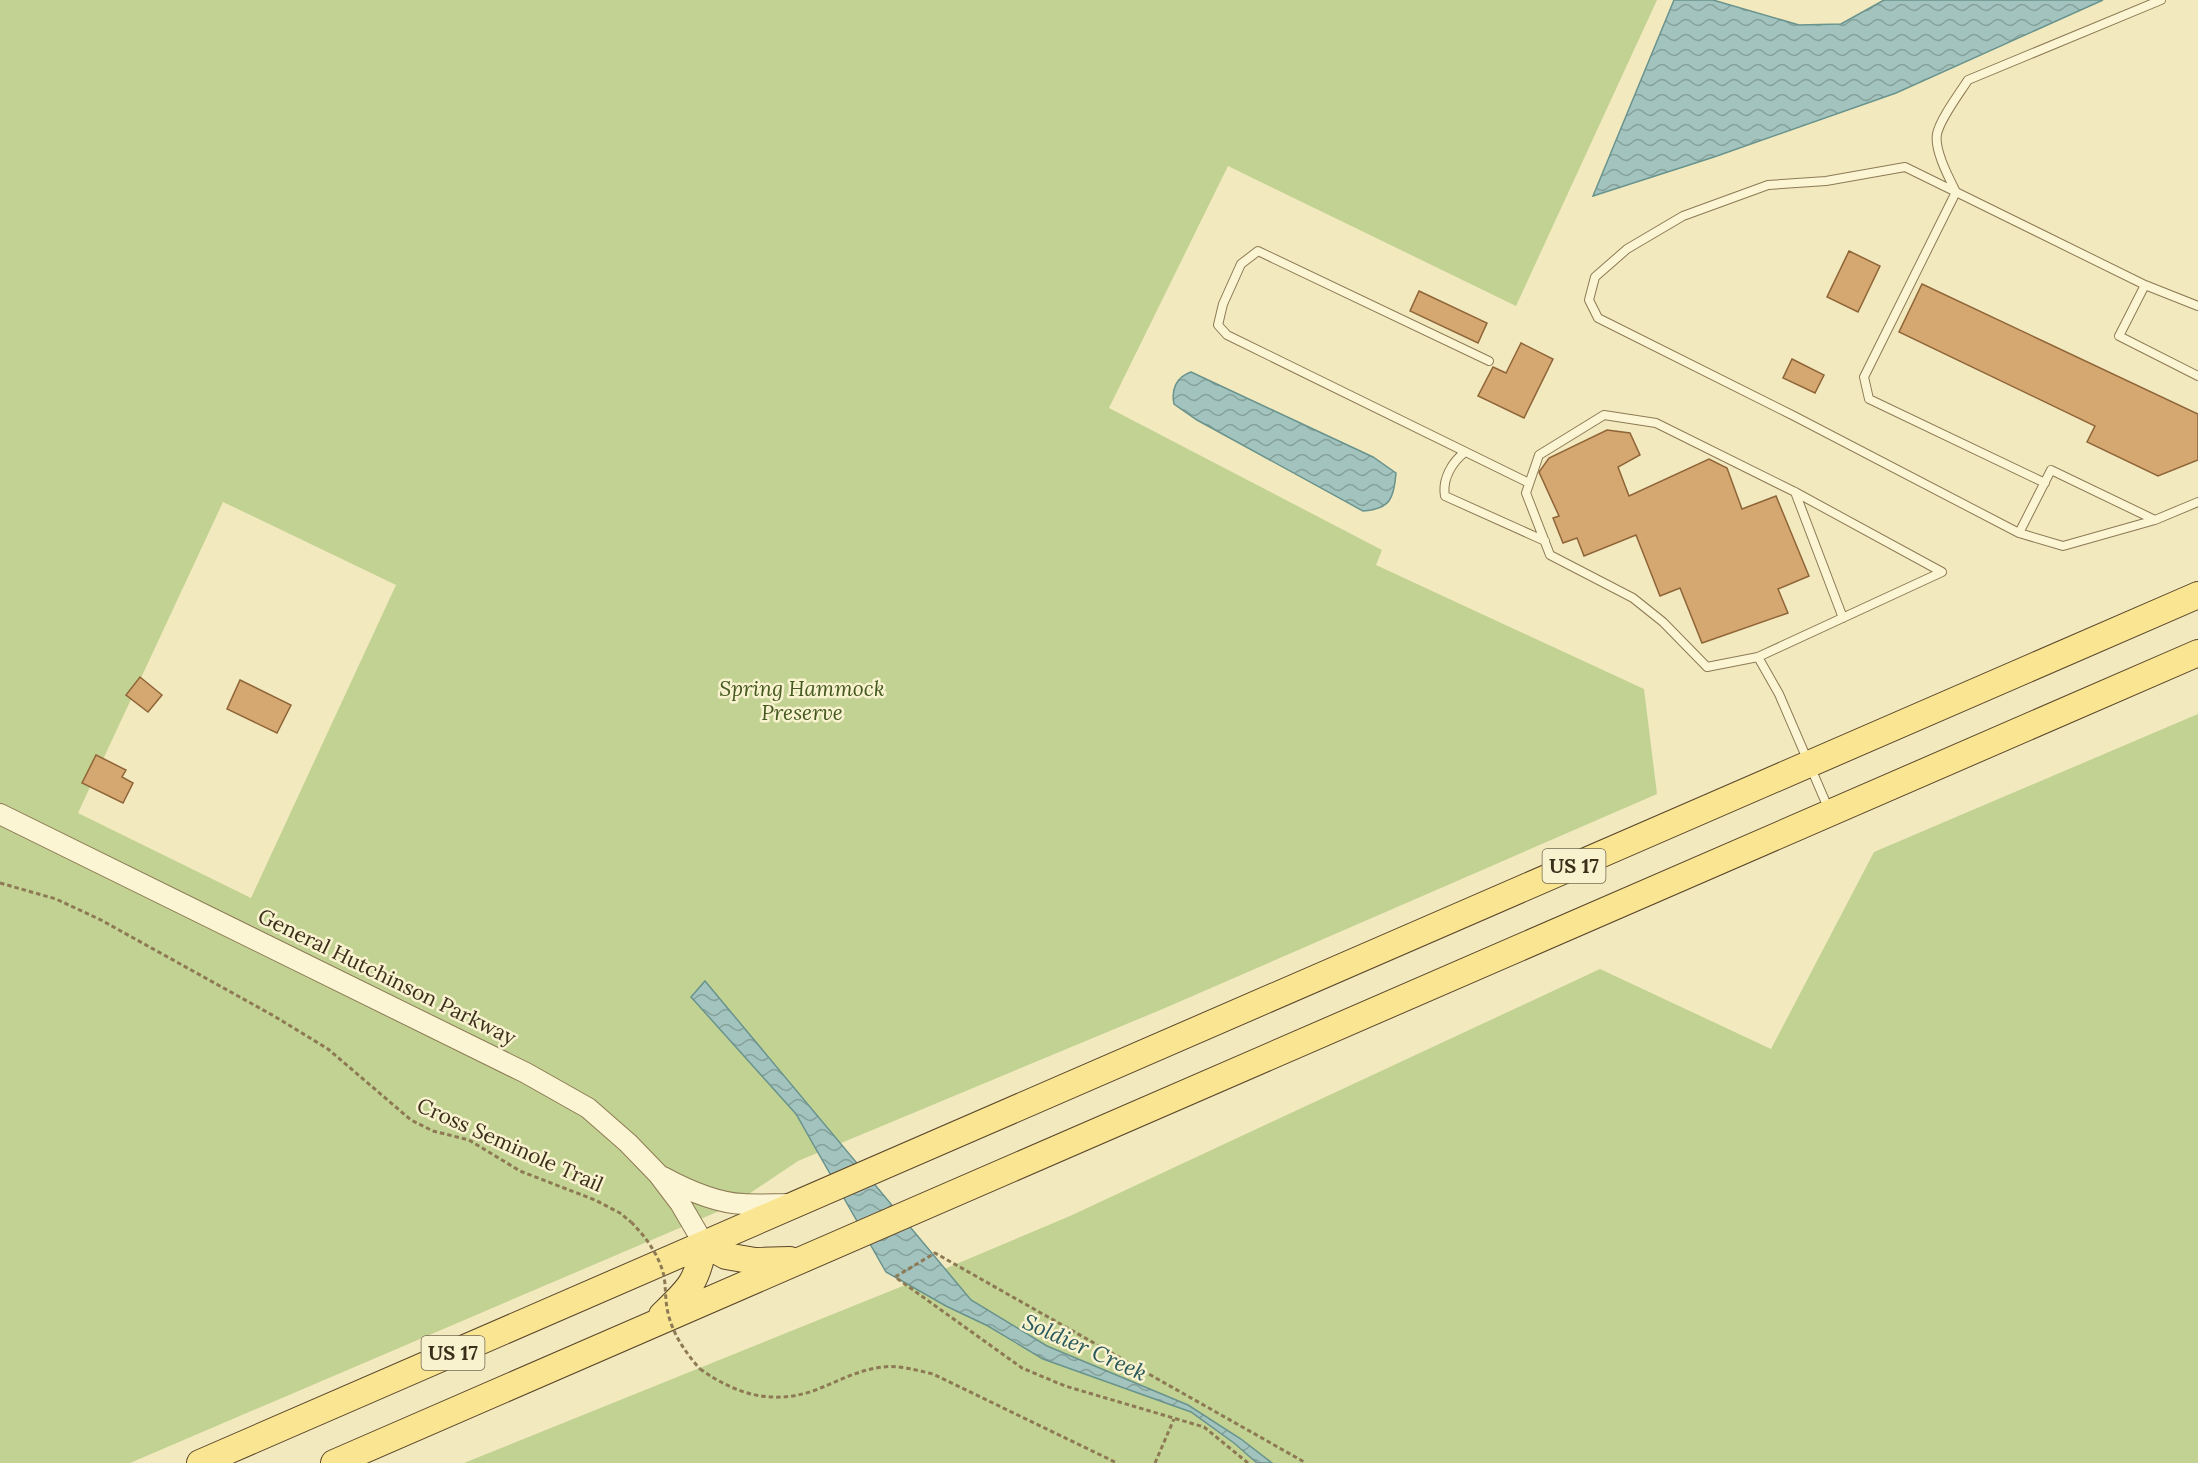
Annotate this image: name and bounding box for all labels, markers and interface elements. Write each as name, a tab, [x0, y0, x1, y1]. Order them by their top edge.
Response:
park label: Spring Hammock Preserve	[719, 675, 885, 726]
road number: US 17	[1542, 849, 1606, 883]
street label: General Hutchinson Parkway	[254, 902, 521, 1051]
street label: Cross Seminole Trail	[413, 1091, 608, 1198]
water label: Soldier Creek	[1019, 1307, 1151, 1387]
road number: US 17	[422, 1336, 484, 1370]

